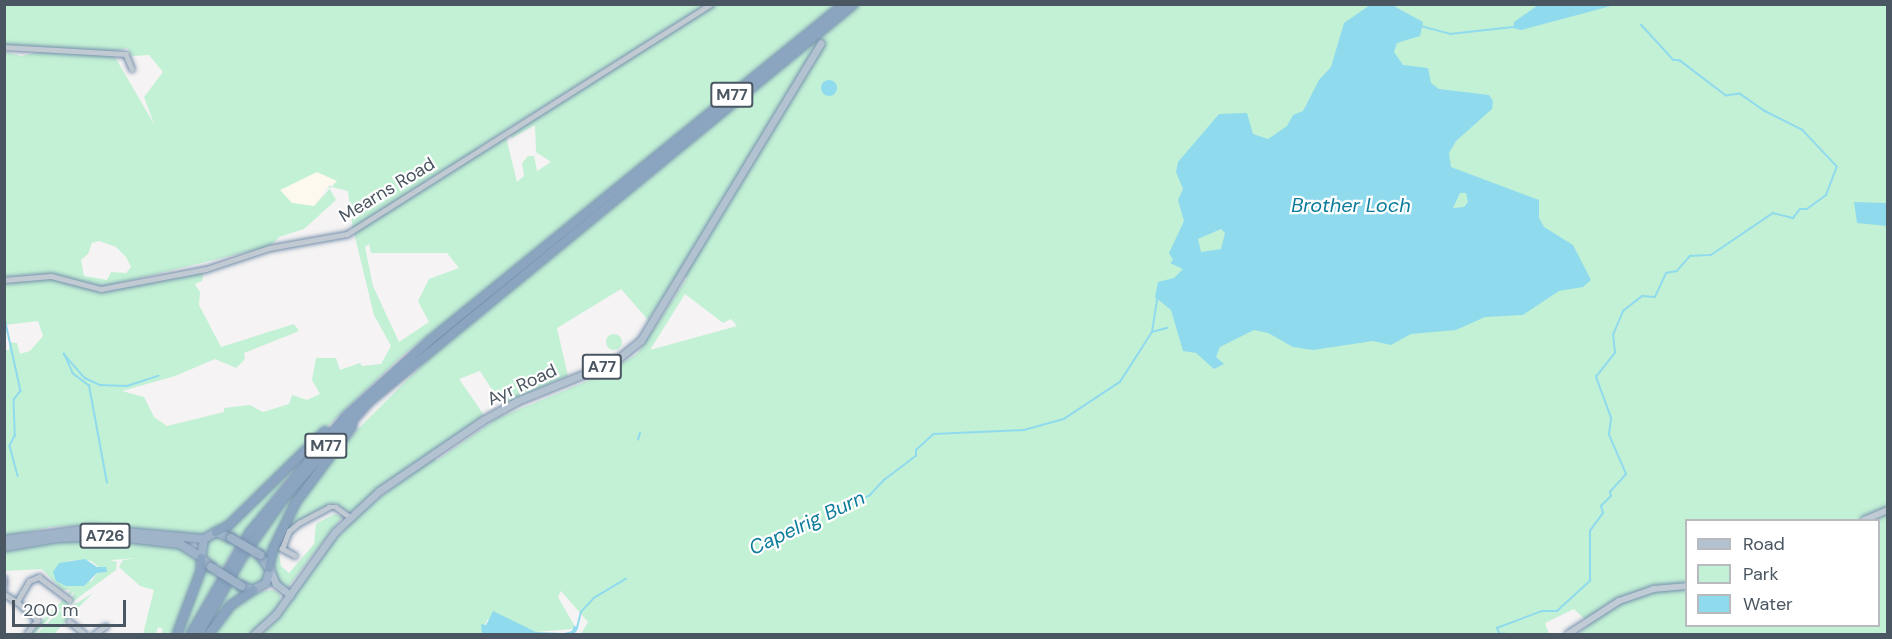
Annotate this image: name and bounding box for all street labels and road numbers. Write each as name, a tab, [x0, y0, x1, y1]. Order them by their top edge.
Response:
road number: M77	[710, 82, 754, 108]
street label: Mearns Road	[335, 153, 439, 227]
road number: A77	[581, 354, 623, 380]
street label: Ayr Road	[484, 360, 560, 410]
road number: M77	[304, 433, 348, 459]
road number: A726	[80, 523, 130, 549]

